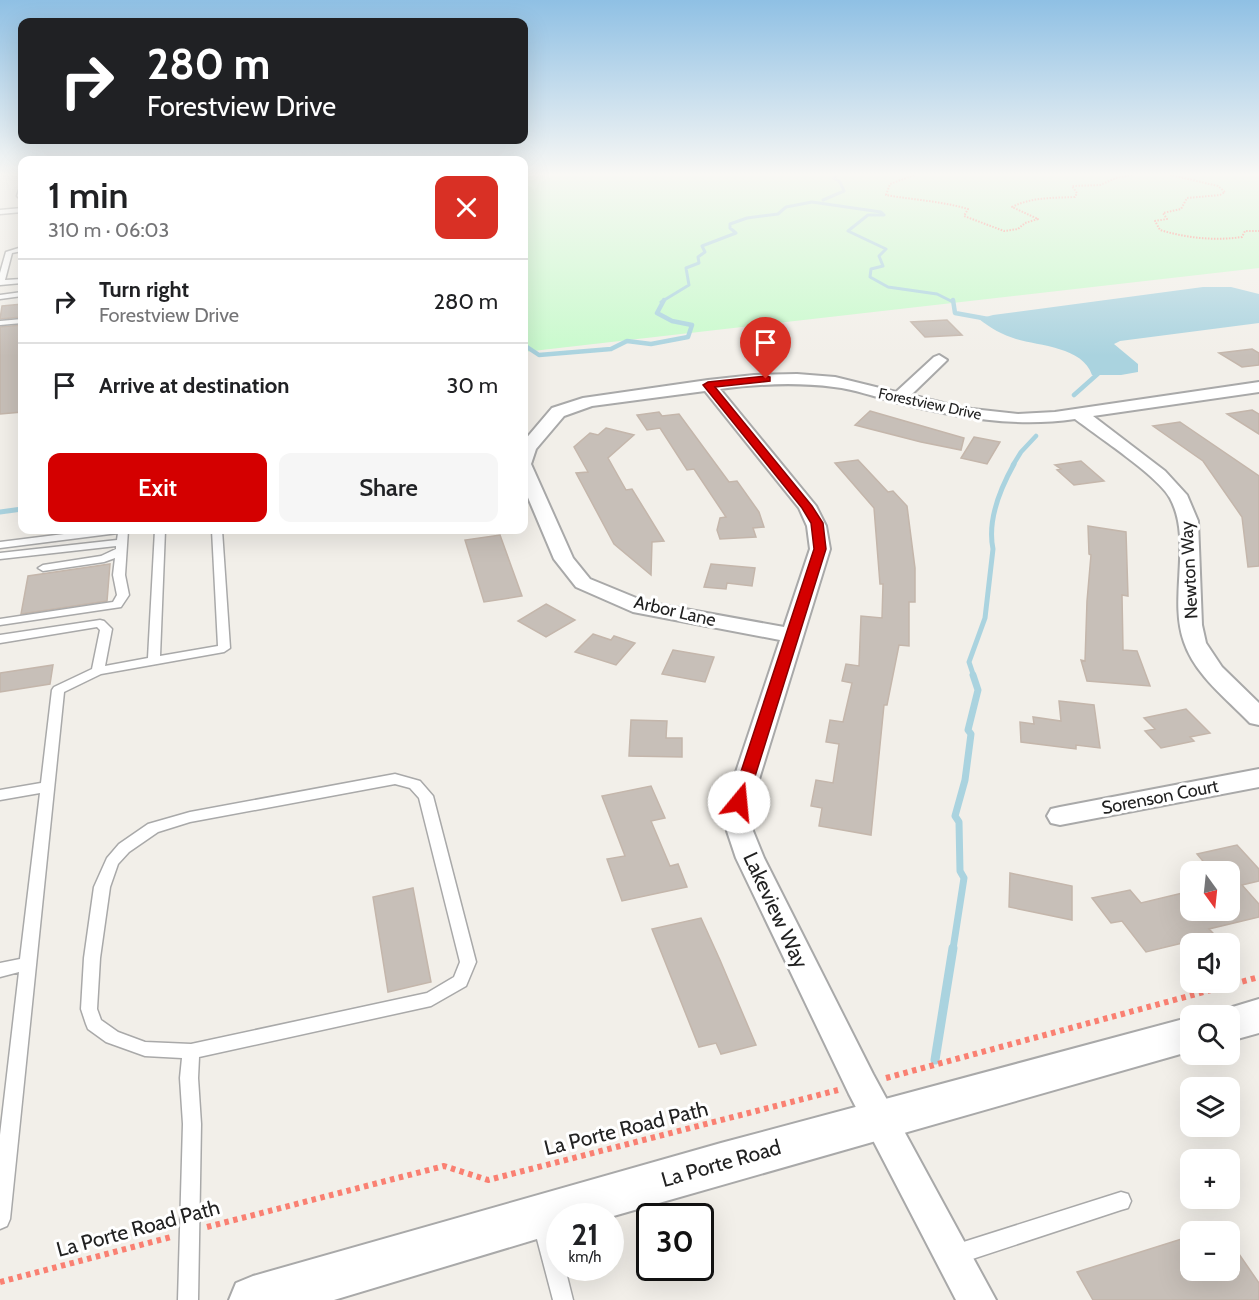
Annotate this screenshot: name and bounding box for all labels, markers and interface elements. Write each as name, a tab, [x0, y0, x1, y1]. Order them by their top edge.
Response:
text: 280 m	[147, 38, 270, 90]
icon: right	[48, 42, 126, 120]
text: Forestview Drive	[147, 90, 336, 123]
text: 1 min	[48, 173, 128, 217]
button: close	[435, 176, 498, 239]
text: 310 m · 06:03	[48, 218, 169, 242]
text: Turn right	[99, 276, 189, 303]
icon: right	[48, 285, 81, 318]
text: 280 m	[434, 288, 498, 315]
text: Forestview Drive	[99, 303, 239, 327]
pin	[740, 317, 791, 379]
icon: arrive	[749, 326, 782, 359]
icon: arrive	[48, 369, 81, 402]
text: Arrive at destination	[99, 372, 289, 399]
text: 30 m	[446, 372, 498, 399]
street label: Forestview Drive	[877, 384, 984, 424]
button: Exit	[48, 453, 267, 522]
button: Share	[279, 453, 498, 522]
street label: Newton Way	[1175, 520, 1203, 620]
street label: Arbor Lane	[632, 591, 718, 631]
position arrow	[707, 770, 771, 834]
street label: Sorenson Court	[1100, 775, 1220, 819]
street label: Lakeview Way	[738, 848, 814, 972]
north arrow	[1180, 861, 1240, 921]
map controls	[1180, 861, 1240, 1281]
button: sound	[1180, 933, 1240, 993]
button: search	[1180, 1005, 1240, 1065]
button: layers	[1180, 1077, 1240, 1137]
street label: La Porte Road Path	[541, 1096, 711, 1160]
street label: La Porte Road	[658, 1134, 784, 1192]
button: +	[1180, 1149, 1240, 1209]
street label: La Porte Road Path	[54, 1194, 222, 1262]
speed limit sign: 30	[636, 1203, 714, 1281]
text: 21	[572, 1216, 598, 1253]
button: −	[1180, 1221, 1240, 1281]
text: km/h	[569, 1248, 601, 1266]

